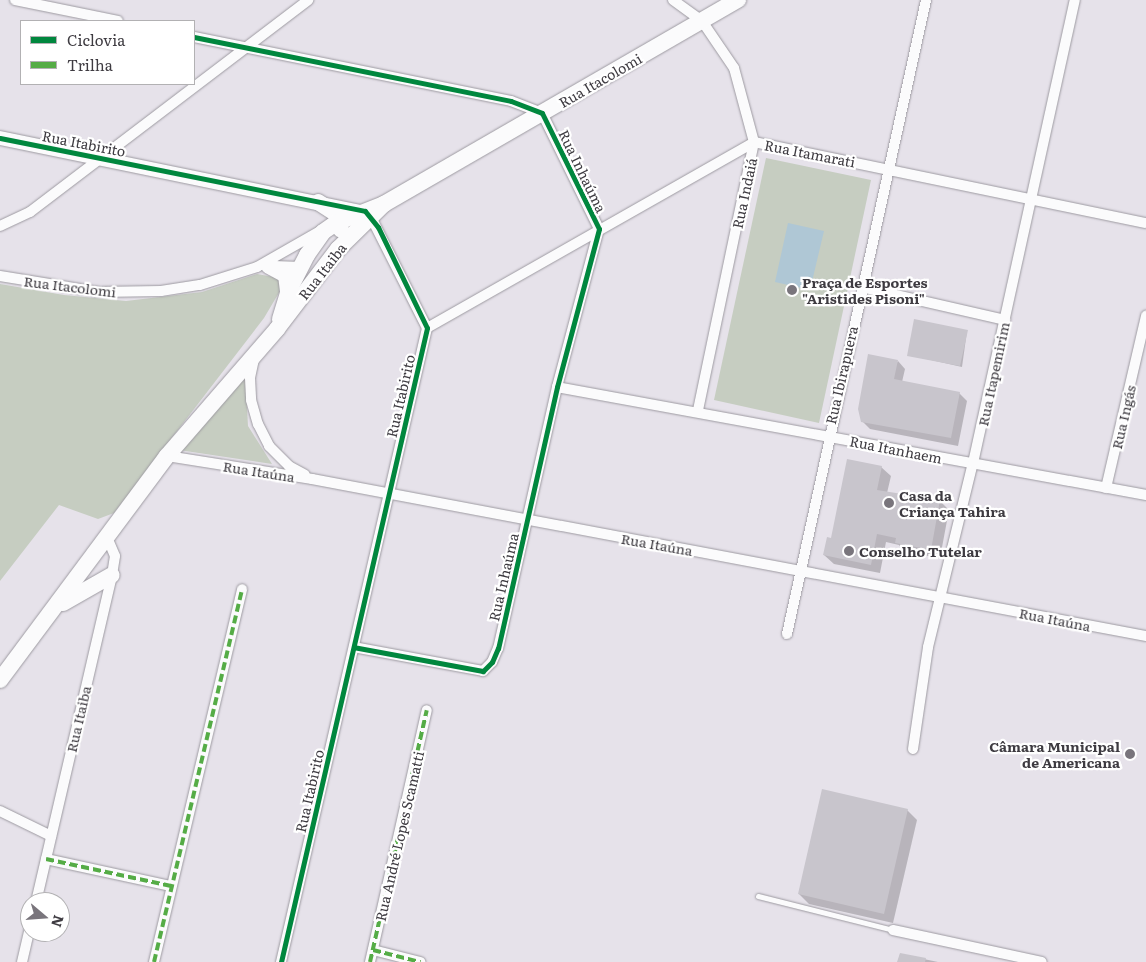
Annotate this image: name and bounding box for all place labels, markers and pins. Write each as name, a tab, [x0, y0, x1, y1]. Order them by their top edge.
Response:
place label: Praça de Esportes "Aristides Pisoni"	[802, 274, 928, 306]
marker: Praça de Esportes "Aristides Pisoni"	[786, 284, 798, 296]
place label: Casa da Criança Tahira	[899, 487, 1006, 520]
marker: Casa da Criança Tahira	[883, 497, 895, 509]
place label: Conselho Tutelar	[859, 543, 982, 559]
marker: Conselho Tutelar	[843, 545, 855, 557]
place label: Câmara Municipal de Americana	[989, 738, 1120, 770]
marker: Câmara Municipal de Americana	[1124, 748, 1136, 760]

